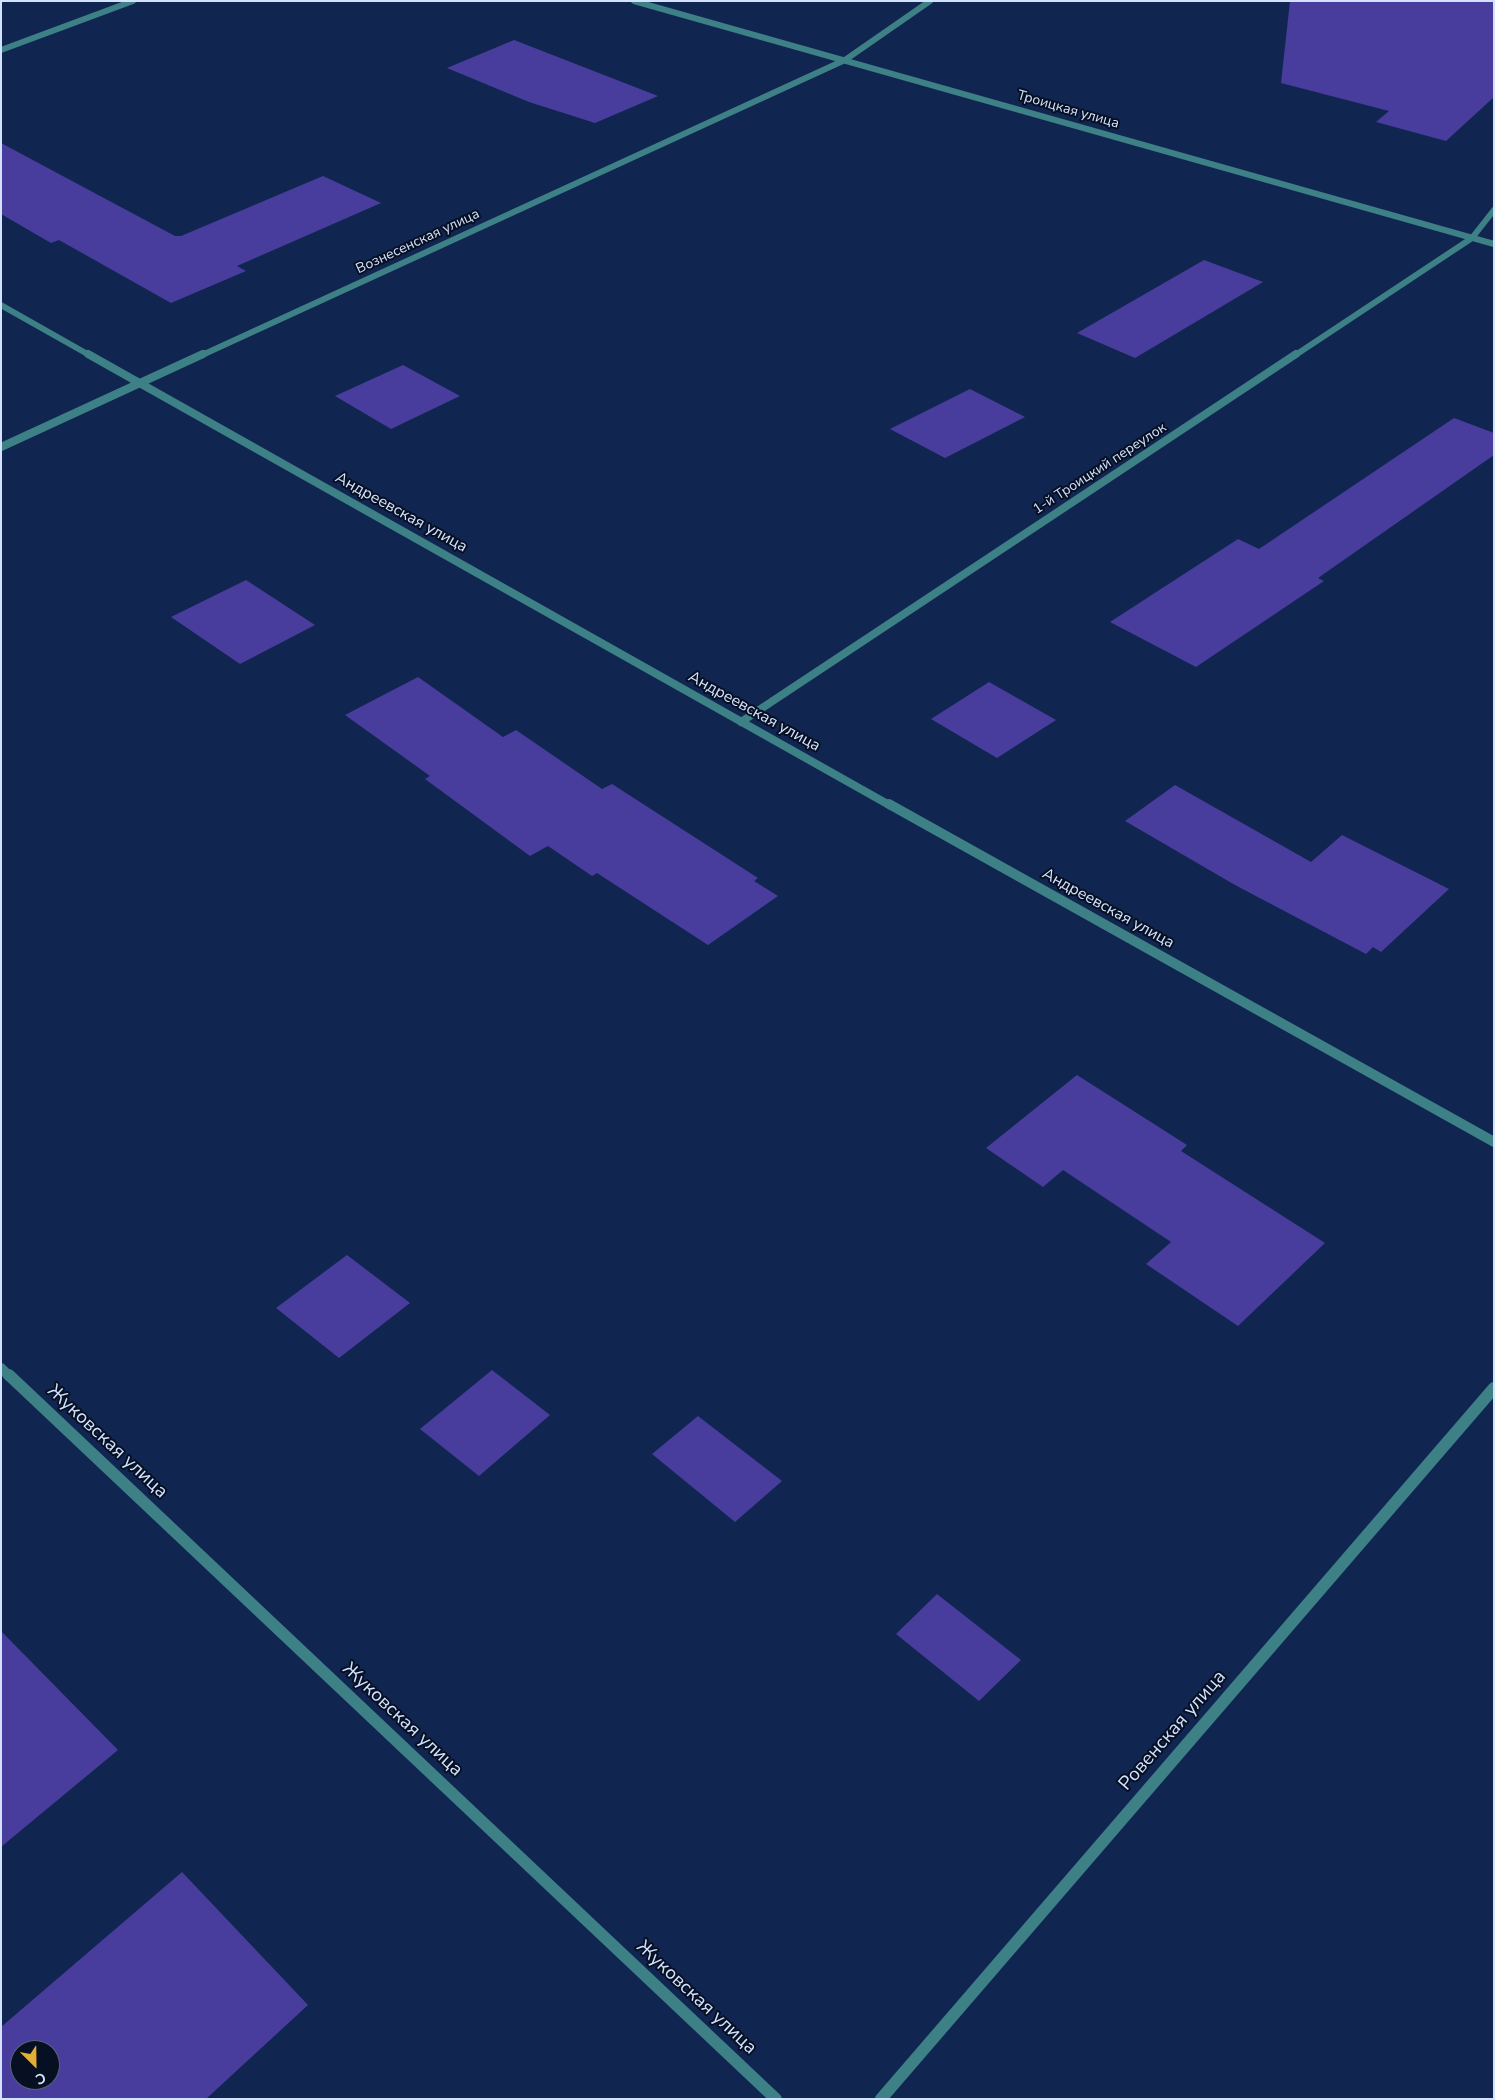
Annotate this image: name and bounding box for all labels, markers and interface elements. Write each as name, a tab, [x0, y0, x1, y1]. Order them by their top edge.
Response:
street label: Троицкая улица	[1015, 87, 1121, 133]
street label: Вознесенская улица	[354, 206, 482, 278]
street label: 1-й Троицкий переулок	[1030, 420, 1170, 518]
street label: Андреевская улица	[332, 469, 470, 557]
street label: Андреевская улица	[685, 668, 823, 756]
street label: Андреевская улица	[1039, 865, 1177, 953]
street label: Жуковская улица	[42, 1380, 172, 1504]
street label: Жуковская улица	[337, 1658, 467, 1782]
street label: Ровенская улица	[1115, 1666, 1231, 1796]
street label: Жуковская улица	[631, 1936, 761, 2060]
north arrow	[10, 2040, 60, 2090]
text: С	[33, 2068, 49, 2089]

